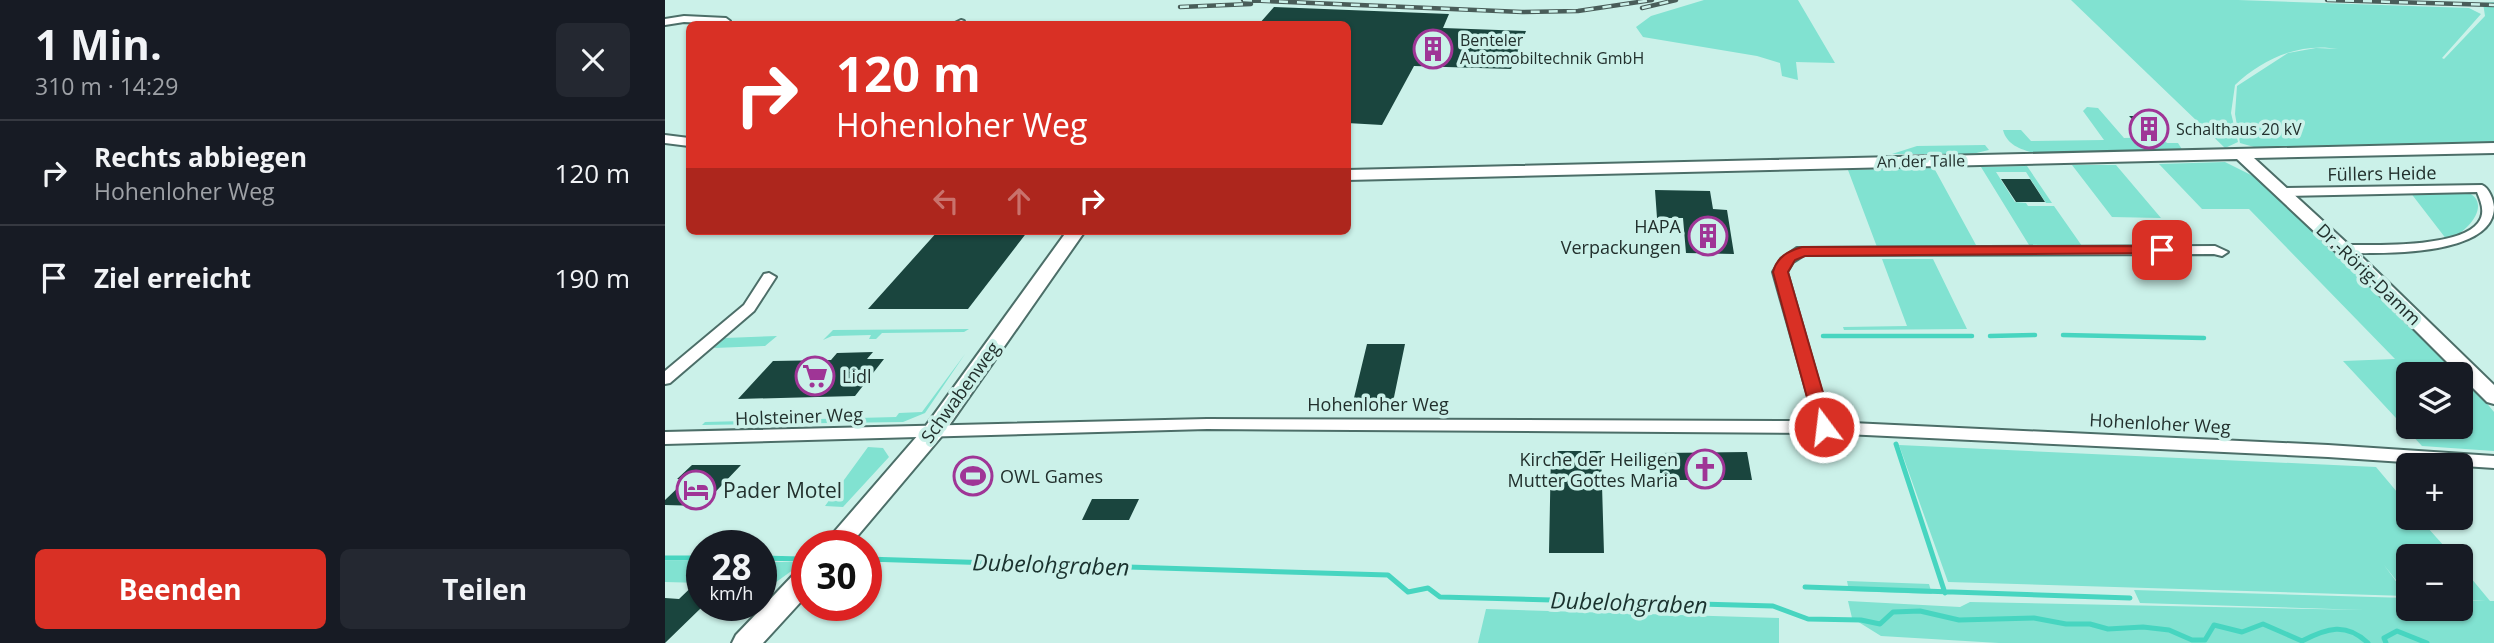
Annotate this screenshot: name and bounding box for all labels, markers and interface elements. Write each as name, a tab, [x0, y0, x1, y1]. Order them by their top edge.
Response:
text: 1 Min.	[35, 15, 162, 72]
button: close	[556, 23, 630, 97]
building icon: Benteler Automobiltechnik GmbH	[1412, 28, 1454, 70]
place label: Benteler Automobiltechnik GmbH	[1460, 29, 1644, 69]
text: 120 m	[836, 40, 981, 106]
icon: right	[721, 49, 812, 140]
text: 310 m · 14:29	[35, 70, 178, 102]
text: Hohenloher Weg	[836, 103, 1087, 146]
building icon: Schalthaus 20 kV	[2128, 108, 2170, 150]
place label: Schalthaus 20 kV	[2176, 118, 2302, 140]
text: Rechts abbiegen	[94, 139, 307, 175]
street label: An der Talle	[1877, 149, 1965, 173]
icon: right	[35, 154, 73, 192]
text: 120 m	[555, 155, 630, 191]
street label: Füllers Heide	[2327, 160, 2437, 186]
text: Hohenloher Weg	[94, 175, 275, 207]
icon: left	[927, 182, 965, 220]
icon: ahead	[1000, 182, 1038, 220]
icon: right	[1073, 182, 1111, 220]
place label: HAPA Verpackungen	[1561, 214, 1682, 259]
building icon: HAPA Verpackungen	[1687, 215, 1729, 257]
street label: Dr.-Rörig-Damm	[2311, 218, 2427, 330]
pin	[2132, 220, 2192, 280]
icon: arrive	[2143, 231, 2181, 269]
icon: arrive	[35, 259, 73, 297]
text: Ziel erreicht	[94, 260, 251, 296]
text: 190 m	[555, 260, 630, 296]
street label: Schwabenweg	[915, 336, 1005, 447]
supermarket icon: Lidl	[794, 355, 836, 397]
map controls	[2396, 362, 2473, 621]
button: layers	[2396, 362, 2473, 439]
place label: Lidl	[842, 364, 872, 388]
position arrow	[1787, 390, 1861, 464]
street label: Hohenloher Weg	[1307, 392, 1449, 416]
street label: Holsteiner Weg	[735, 402, 864, 430]
street label: Hohenloher Weg	[2089, 407, 2231, 439]
place label: Kirche der Heiligen Mutter Gottes Maria	[1508, 447, 1678, 492]
church icon: Kirche der Heiligen Mutter Gottes Maria	[1684, 448, 1726, 490]
button: +	[2396, 453, 2473, 530]
sports icon: OWL Games	[952, 455, 994, 497]
place label: OWL Games	[1000, 464, 1103, 488]
hotel icon: Pader Motel	[675, 469, 717, 511]
place label: Pader Motel	[723, 476, 842, 504]
speed limit sign: 30	[791, 530, 882, 621]
text: 28	[711, 543, 752, 590]
button: −	[2396, 544, 2473, 621]
water label: Dubelohgraben	[972, 545, 1130, 583]
button: Beenden	[35, 549, 326, 629]
button: Teilen	[340, 549, 630, 629]
text: km/h	[710, 581, 753, 605]
water label: Dubelohgraben	[1550, 583, 1708, 621]

